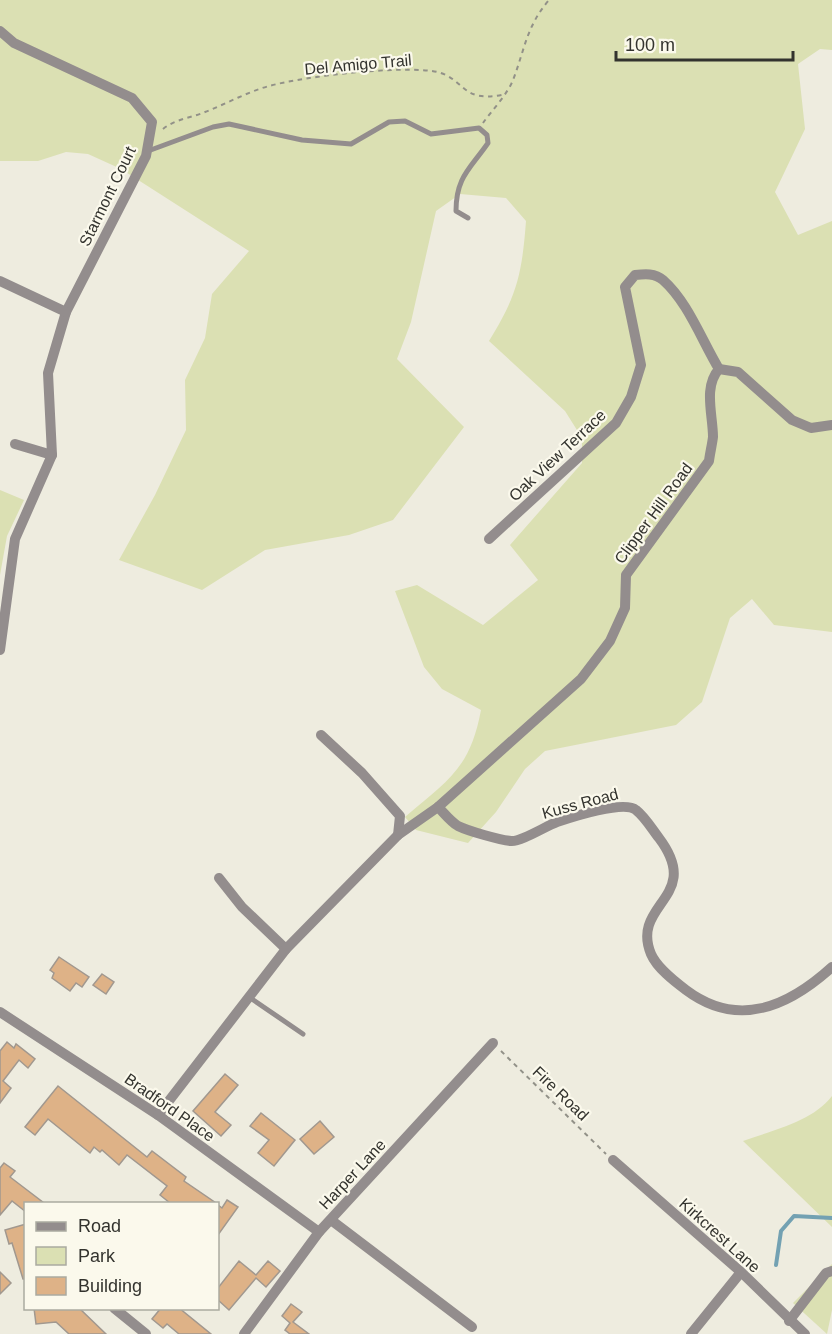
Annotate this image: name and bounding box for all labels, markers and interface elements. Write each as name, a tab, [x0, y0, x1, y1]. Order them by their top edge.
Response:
scale bar	[616, 24, 793, 62]
text: 100 m	[625, 35, 675, 55]
street label: Del Amigo Trail	[304, 51, 412, 78]
street label: Starmont Court	[76, 143, 139, 249]
street label: Oak View Terrace	[506, 406, 609, 504]
street label: Clipper Hill Road	[611, 460, 696, 567]
street label: Kuss Road	[540, 785, 620, 822]
street label: Fire Road	[529, 1063, 592, 1124]
street label: Bradford Place	[121, 1070, 218, 1145]
street label: Harper Lane	[316, 1136, 389, 1213]
street label: Kirkcrest Lane	[676, 1195, 763, 1276]
legend	[24, 1202, 219, 1310]
text: Road	[78, 1216, 121, 1236]
text: Park	[78, 1246, 116, 1266]
text: Building	[78, 1276, 142, 1296]

